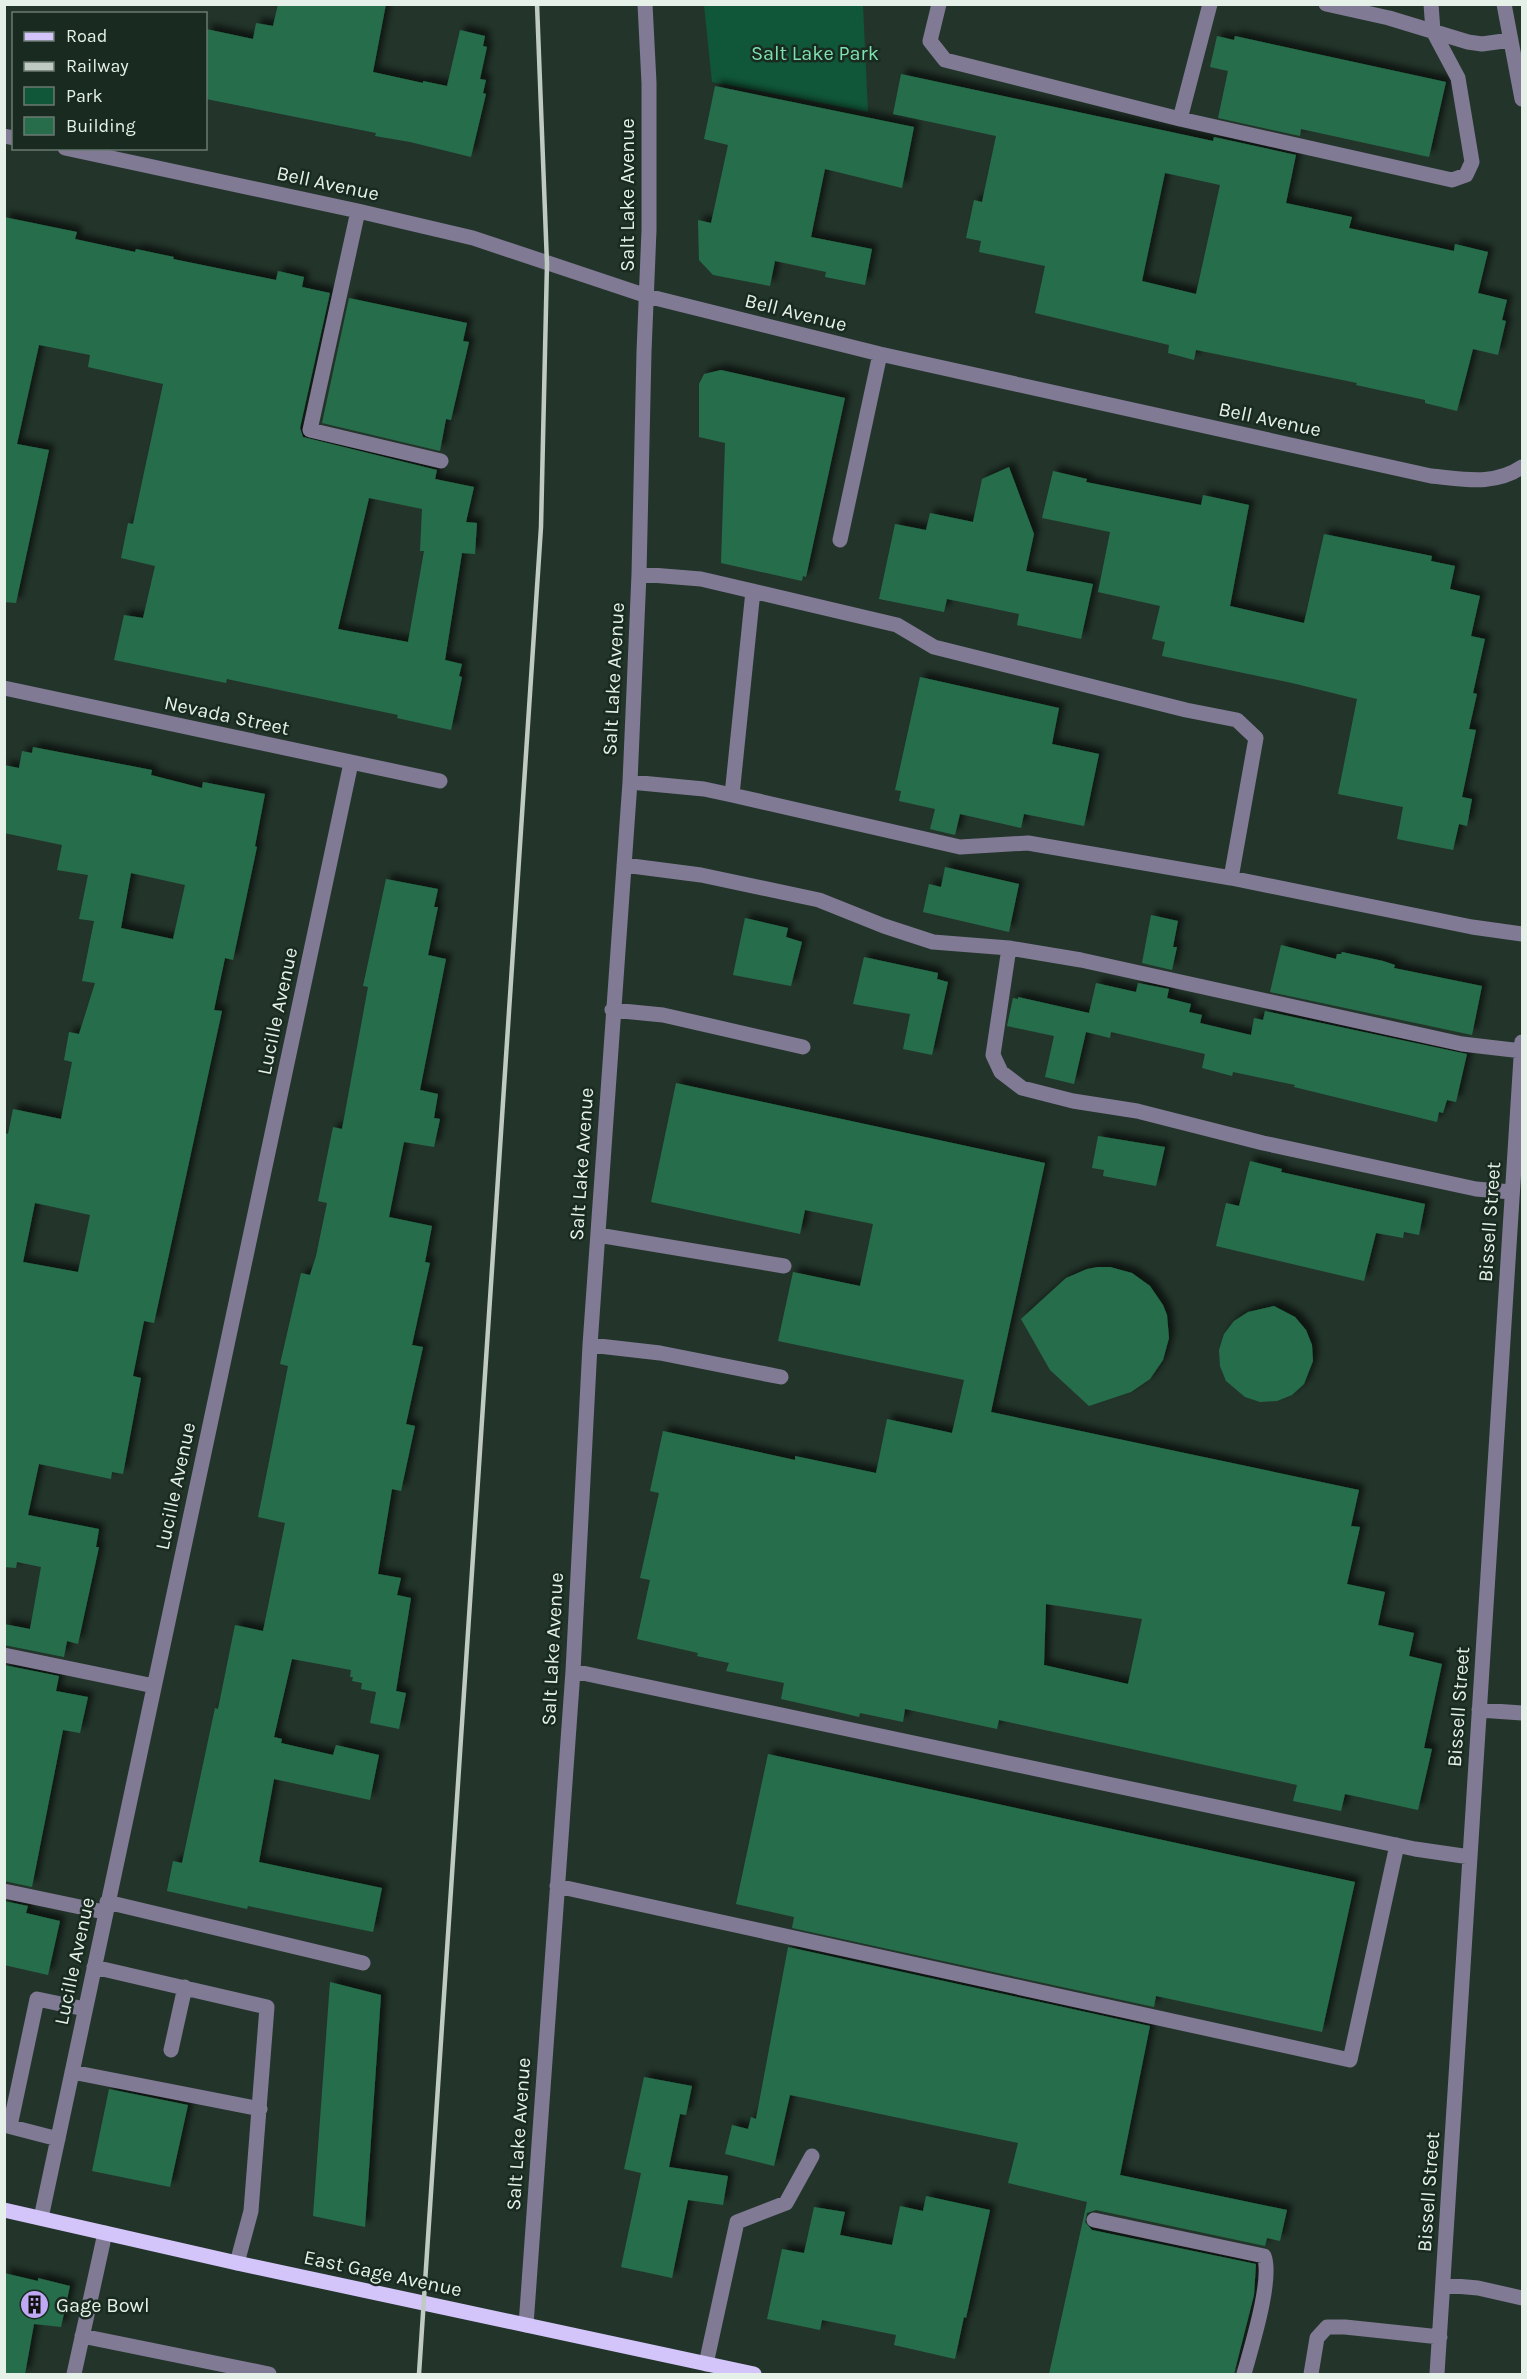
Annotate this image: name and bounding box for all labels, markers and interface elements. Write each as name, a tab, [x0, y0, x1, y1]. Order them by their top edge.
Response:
legend	[12, 12, 207, 150]
text: Road	[66, 25, 107, 47]
park label: Salt Lake Park	[751, 42, 879, 65]
text: Railway	[66, 55, 129, 77]
text: Park	[66, 85, 103, 107]
text: Building	[66, 115, 136, 137]
street label: Salt Lake Avenue	[616, 118, 639, 272]
street label: Bell Avenue	[274, 161, 381, 206]
street label: Bell Avenue	[742, 289, 849, 336]
street label: Bell Avenue	[1216, 397, 1323, 442]
street label: Salt Lake Avenue	[598, 602, 629, 756]
street label: Nevada Street	[162, 691, 292, 740]
street label: Lucille Avenue	[253, 945, 302, 1077]
street label: Salt Lake Avenue	[565, 1087, 598, 1241]
street label: Bissell Street	[1474, 1161, 1505, 1283]
street label: Lucille Avenue	[151, 1420, 200, 1552]
street label: Salt Lake Avenue	[537, 1572, 568, 1726]
street label: Bissell Street	[1443, 1646, 1474, 1768]
street label: Lucille Avenue	[50, 1895, 99, 2027]
street label: Salt Lake Avenue	[502, 2057, 535, 2211]
street label: Bissell Street	[1413, 2131, 1444, 2253]
street label: East Gage Avenue	[302, 2245, 464, 2301]
building icon: Gage Bowl	[19, 2289, 51, 2321]
place label: Gage Bowl	[56, 2294, 150, 2317]

